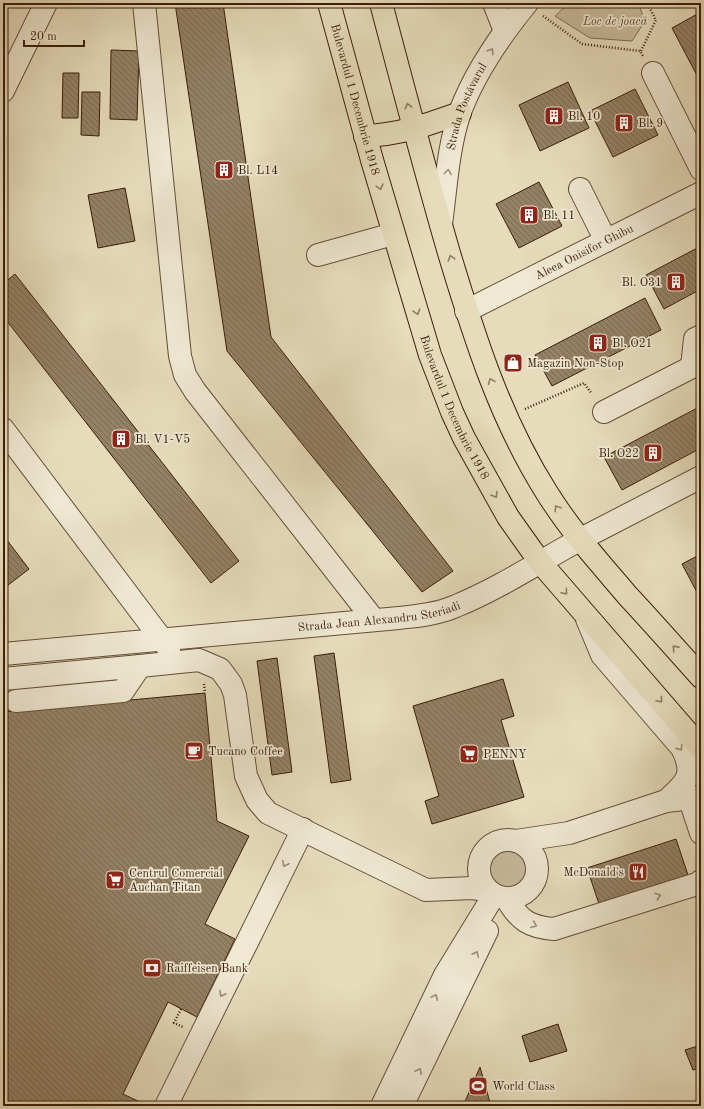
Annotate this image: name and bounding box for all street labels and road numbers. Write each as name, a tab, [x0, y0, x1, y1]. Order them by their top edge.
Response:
street label: Bulevardul 1 Decembrie 1918	[328, 23, 381, 177]
street label: Strada Postăvarul	[446, 61, 490, 151]
street label: Aleea Onisifor Ghibu	[533, 223, 636, 282]
street label: Bulevardul 1 Decembrie 1918	[417, 334, 491, 482]
street label: Strada Jean Alexandru Steriadi	[297, 600, 462, 634]

